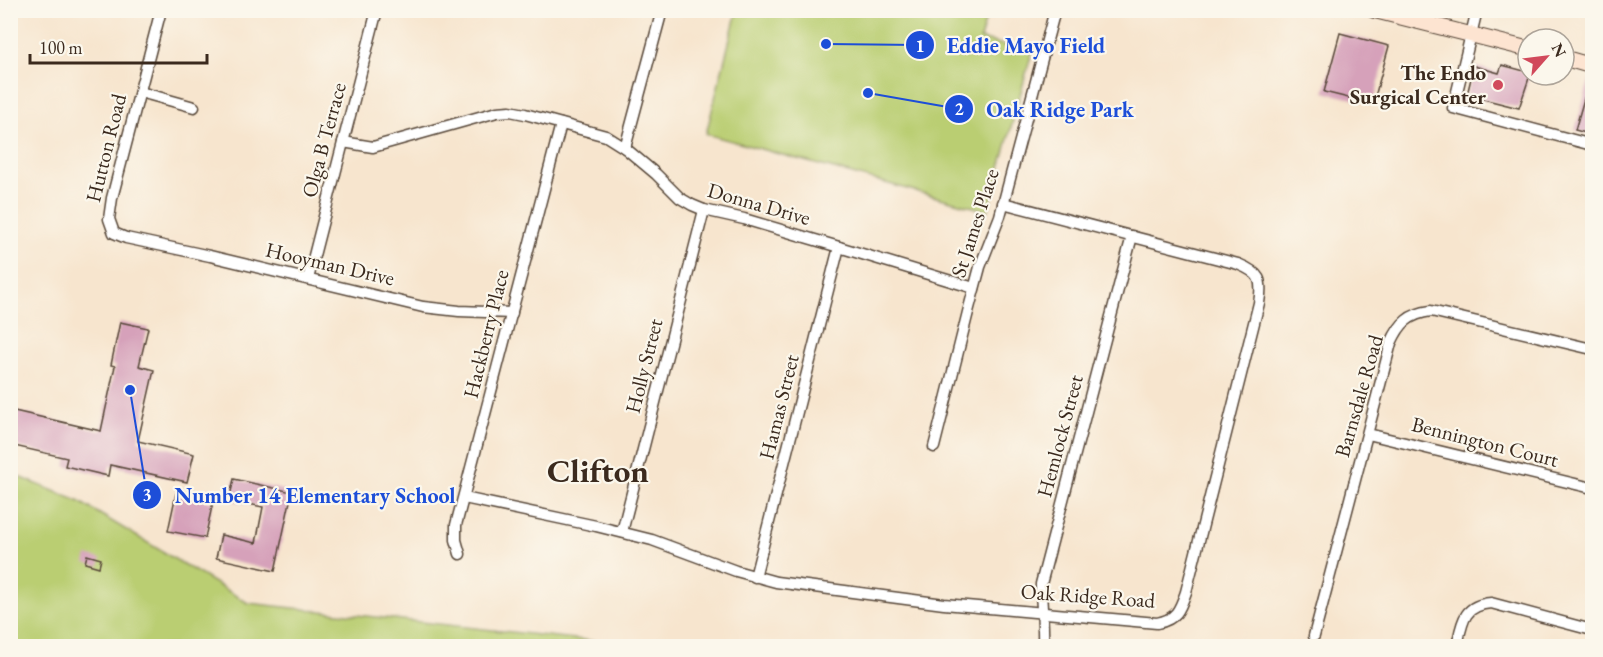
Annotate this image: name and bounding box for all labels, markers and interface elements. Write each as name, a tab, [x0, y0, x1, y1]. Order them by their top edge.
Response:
callout: Eddie Mayo Field	[905, 25, 1117, 65]
scale bar	[30, 27, 207, 65]
north arrow	[1516, 27, 1576, 87]
text: Eddie Mayo Field	[947, 31, 1105, 60]
text: 1	[915, 34, 925, 57]
text: 100 m	[39, 36, 83, 59]
text: N	[1546, 40, 1571, 61]
place label: The Endo Surgical Center	[1350, 59, 1486, 110]
marker: The Endo Surgical Center	[1491, 78, 1505, 92]
street label: Olga B Terrace	[295, 79, 352, 200]
callout: Oak Ridge Park	[944, 89, 1146, 129]
street label: Hutton Road	[79, 90, 132, 205]
text: Oak Ridge Park	[986, 95, 1135, 124]
text: 2	[954, 97, 964, 120]
street label: St James Place	[944, 165, 1005, 281]
street label: Donna Drive	[705, 176, 814, 231]
street label: Hooyman Drive	[263, 236, 397, 291]
street label: Hackberry Place	[457, 267, 515, 401]
street label: Holly Street	[619, 315, 668, 416]
street label: Barnsdale Road	[1328, 331, 1389, 460]
street label: Hamas Street	[752, 351, 805, 462]
street label: Hemlock Street	[1030, 371, 1089, 500]
street label: Bennington Court	[1409, 410, 1562, 473]
district label: Clifton	[547, 449, 649, 492]
callout: Number 14 Elementary School	[132, 475, 467, 515]
text: Number 14 Elementary School	[174, 481, 456, 510]
text: 3	[142, 483, 152, 506]
street label: Oak Ridge Road	[1020, 577, 1157, 614]

